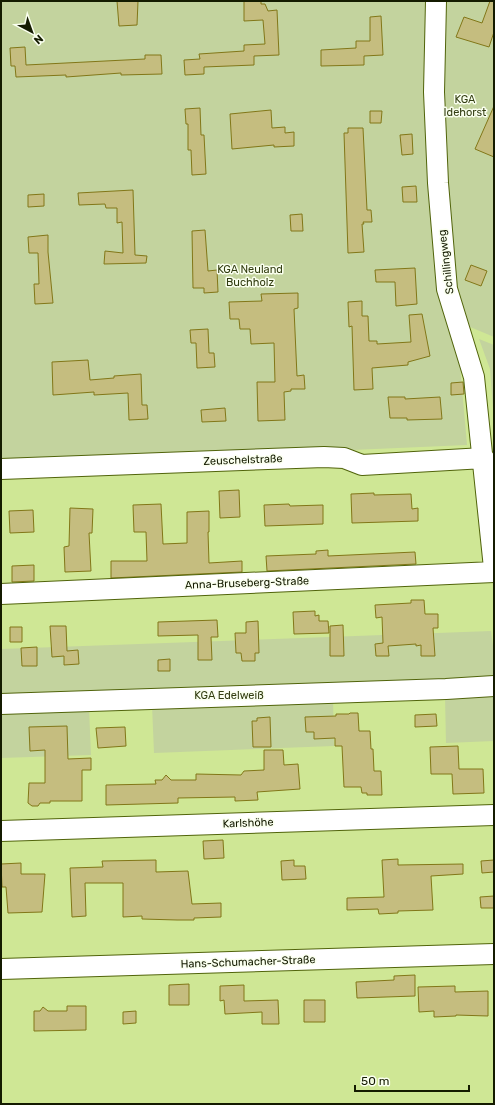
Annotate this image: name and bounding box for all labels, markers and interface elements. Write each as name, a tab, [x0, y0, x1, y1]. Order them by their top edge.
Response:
north arrow	[12, 12, 52, 52]
text: N	[31, 32, 45, 47]
park label: KGA Idehorst	[444, 93, 487, 119]
street label: Schillingweg	[436, 229, 456, 295]
park label: KGA Neuland Buchholz	[217, 263, 283, 289]
street label: Zeuschelstraße	[203, 452, 283, 468]
street label: Anna-Bruseberg-Straße	[185, 574, 309, 592]
park label: KGA Edelweiß	[194, 689, 264, 702]
street label: Karlshöhe	[222, 816, 274, 830]
street label: Hans-Schumacher-Straße	[180, 953, 316, 971]
scale bar	[355, 1067, 469, 1093]
text: 50 m	[361, 1074, 389, 1088]

